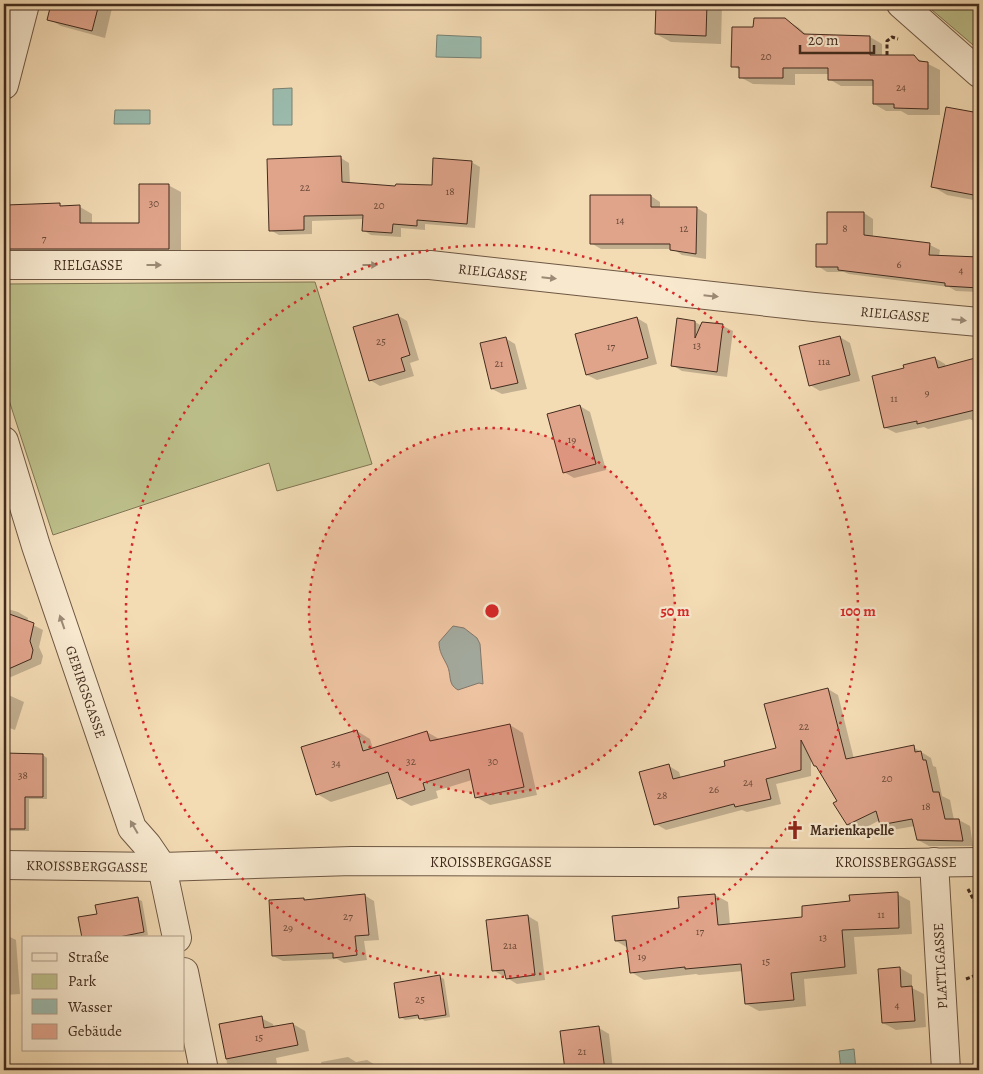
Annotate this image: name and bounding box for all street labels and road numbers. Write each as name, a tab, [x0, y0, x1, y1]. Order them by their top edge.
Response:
street label: RIELGASSE	[53, 256, 123, 275]
street label: RIELGASSE	[457, 259, 529, 286]
street label: RIELGASSE	[859, 302, 930, 327]
street label: GEBIRGSGASSE	[61, 643, 110, 741]
street label: KROISSBERGGASSE	[430, 853, 552, 872]
street label: KROISSBERGGASSE	[835, 853, 957, 872]
street label: KROISSBERGGASSE	[26, 856, 148, 877]
street label: PLATTLGASSE	[929, 922, 952, 1009]

